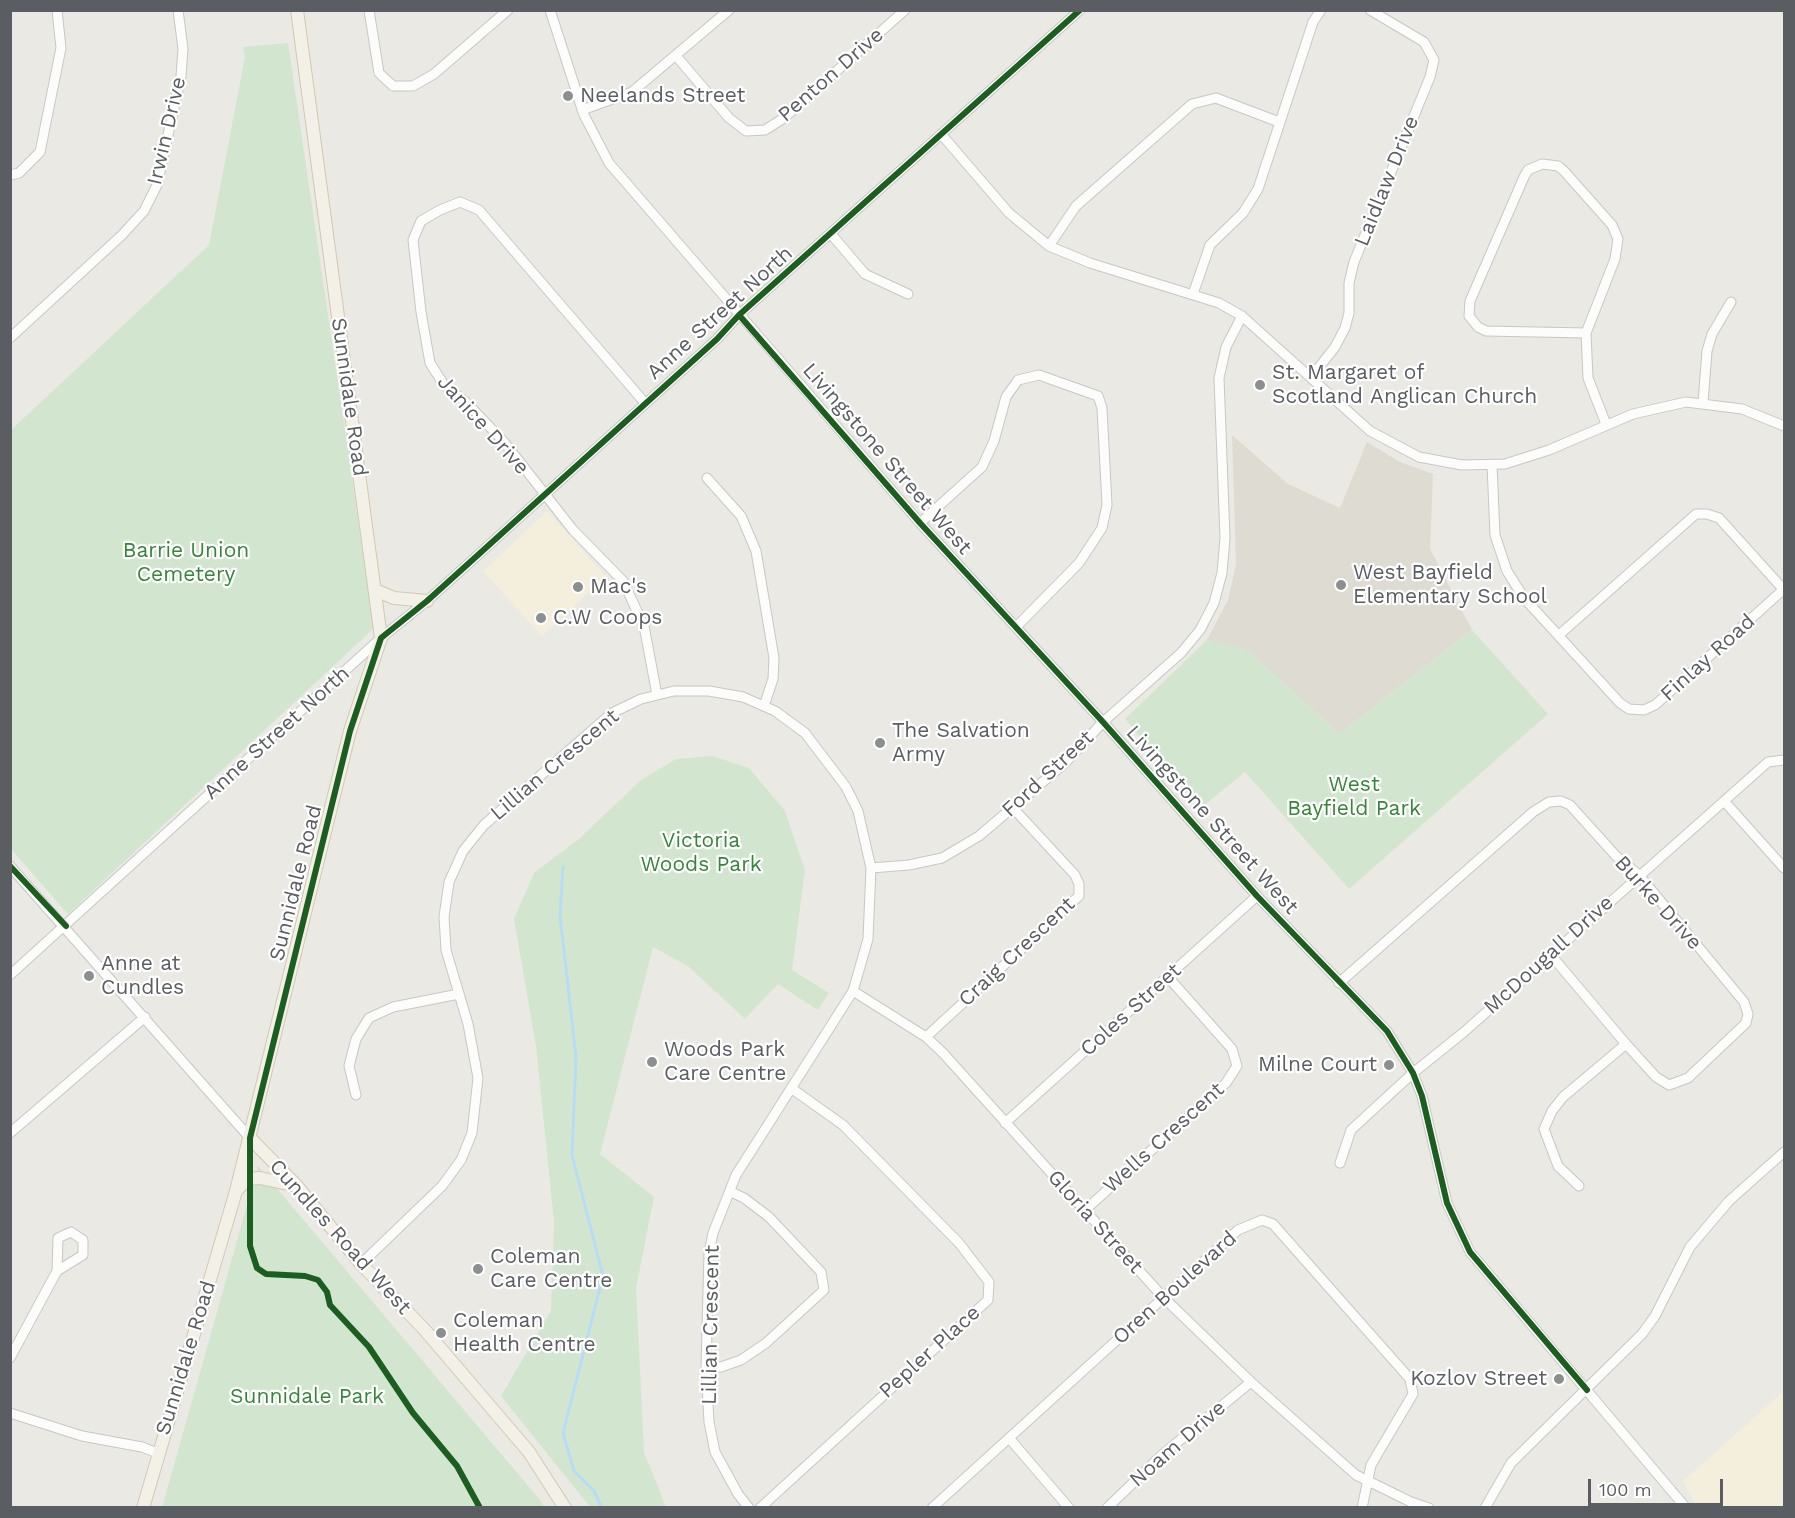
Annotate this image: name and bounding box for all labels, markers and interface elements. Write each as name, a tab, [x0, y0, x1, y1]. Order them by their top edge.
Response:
street label: Penton Drive	[773, 22, 889, 128]
street label: Irwin Drive	[142, 74, 192, 188]
place label: Neelands Street	[580, 83, 745, 109]
marker: Neelands Street	[561, 89, 575, 103]
street label: Laidlaw Drive	[1349, 112, 1425, 250]
street label: Anne Street North	[642, 241, 798, 385]
street label: Sunnidale Road	[325, 316, 373, 478]
street label: Livingstone Street West	[797, 358, 977, 560]
place label: St. Margaret of Scotland Anglican Church	[1272, 360, 1537, 410]
street label: Janice Drive	[432, 370, 534, 480]
marker: St. Margaret of Scotland Anglican Church	[1253, 378, 1267, 392]
park label: Barrie Union Cemetery	[123, 538, 249, 588]
place label: West Bayfield Elementary School	[1353, 560, 1547, 610]
place label: Mac's	[590, 574, 647, 600]
marker: West Bayfield Elementary School	[1334, 578, 1348, 592]
marker: Mac's	[571, 580, 585, 594]
place label: C.W Coops	[553, 605, 662, 631]
street label: Finlay Road	[1656, 609, 1760, 707]
marker: C.W Coops	[534, 611, 548, 625]
street label: Anne Street North	[199, 661, 355, 805]
street label: Lillian Crescent	[486, 704, 624, 826]
place label: The Salvation Army	[892, 718, 1030, 768]
street label: Livingstone Street West	[1121, 720, 1303, 920]
street label: Ford Street	[997, 725, 1099, 823]
marker: The Salvation Army	[873, 736, 887, 750]
park label: West Bayfield Park	[1287, 772, 1421, 822]
street label: Sunnidale Road	[264, 802, 328, 964]
park label: Victoria Woods Park	[640, 828, 762, 878]
street label: Burke Drive	[1609, 851, 1707, 955]
street label: McDougall Drive	[1479, 890, 1619, 1020]
street label: Craig Crescent	[954, 892, 1080, 1012]
place label: Anne at Cundles	[101, 951, 184, 1001]
street label: Coles Street	[1075, 958, 1187, 1062]
marker: Anne at Cundles	[82, 969, 96, 983]
place label: Woods Park Care Centre	[664, 1037, 786, 1087]
place label: Milne Court	[1258, 1052, 1377, 1078]
marker: Woods Park Care Centre	[645, 1055, 659, 1069]
marker: Milne Court	[1382, 1058, 1396, 1072]
street label: Wells Crescent	[1098, 1077, 1230, 1199]
street label: Cundles Road West	[264, 1154, 416, 1320]
street label: Gloria Street	[1042, 1165, 1148, 1279]
street label: Oren Boulevard	[1108, 1226, 1242, 1350]
place label: Coleman Care Centre	[490, 1244, 612, 1294]
street label: Lillian Crescent	[697, 1245, 725, 1405]
marker: Coleman Care Centre	[471, 1262, 485, 1276]
street label: Sunnidale Road	[151, 1278, 221, 1438]
street label: Pepler Place	[874, 1300, 986, 1404]
place label: Coleman Health Centre	[453, 1308, 596, 1358]
marker: Coleman Health Centre	[434, 1326, 448, 1340]
place label: Kozlov Street	[1410, 1366, 1547, 1392]
marker: Kozlov Street	[1552, 1372, 1566, 1386]
park label: Sunnidale Park	[230, 1384, 384, 1410]
street label: Noam Drive	[1125, 1395, 1231, 1493]
scale bar	[1591, 1467, 1726, 1505]
text: 100 m	[1599, 1479, 1652, 1500]

